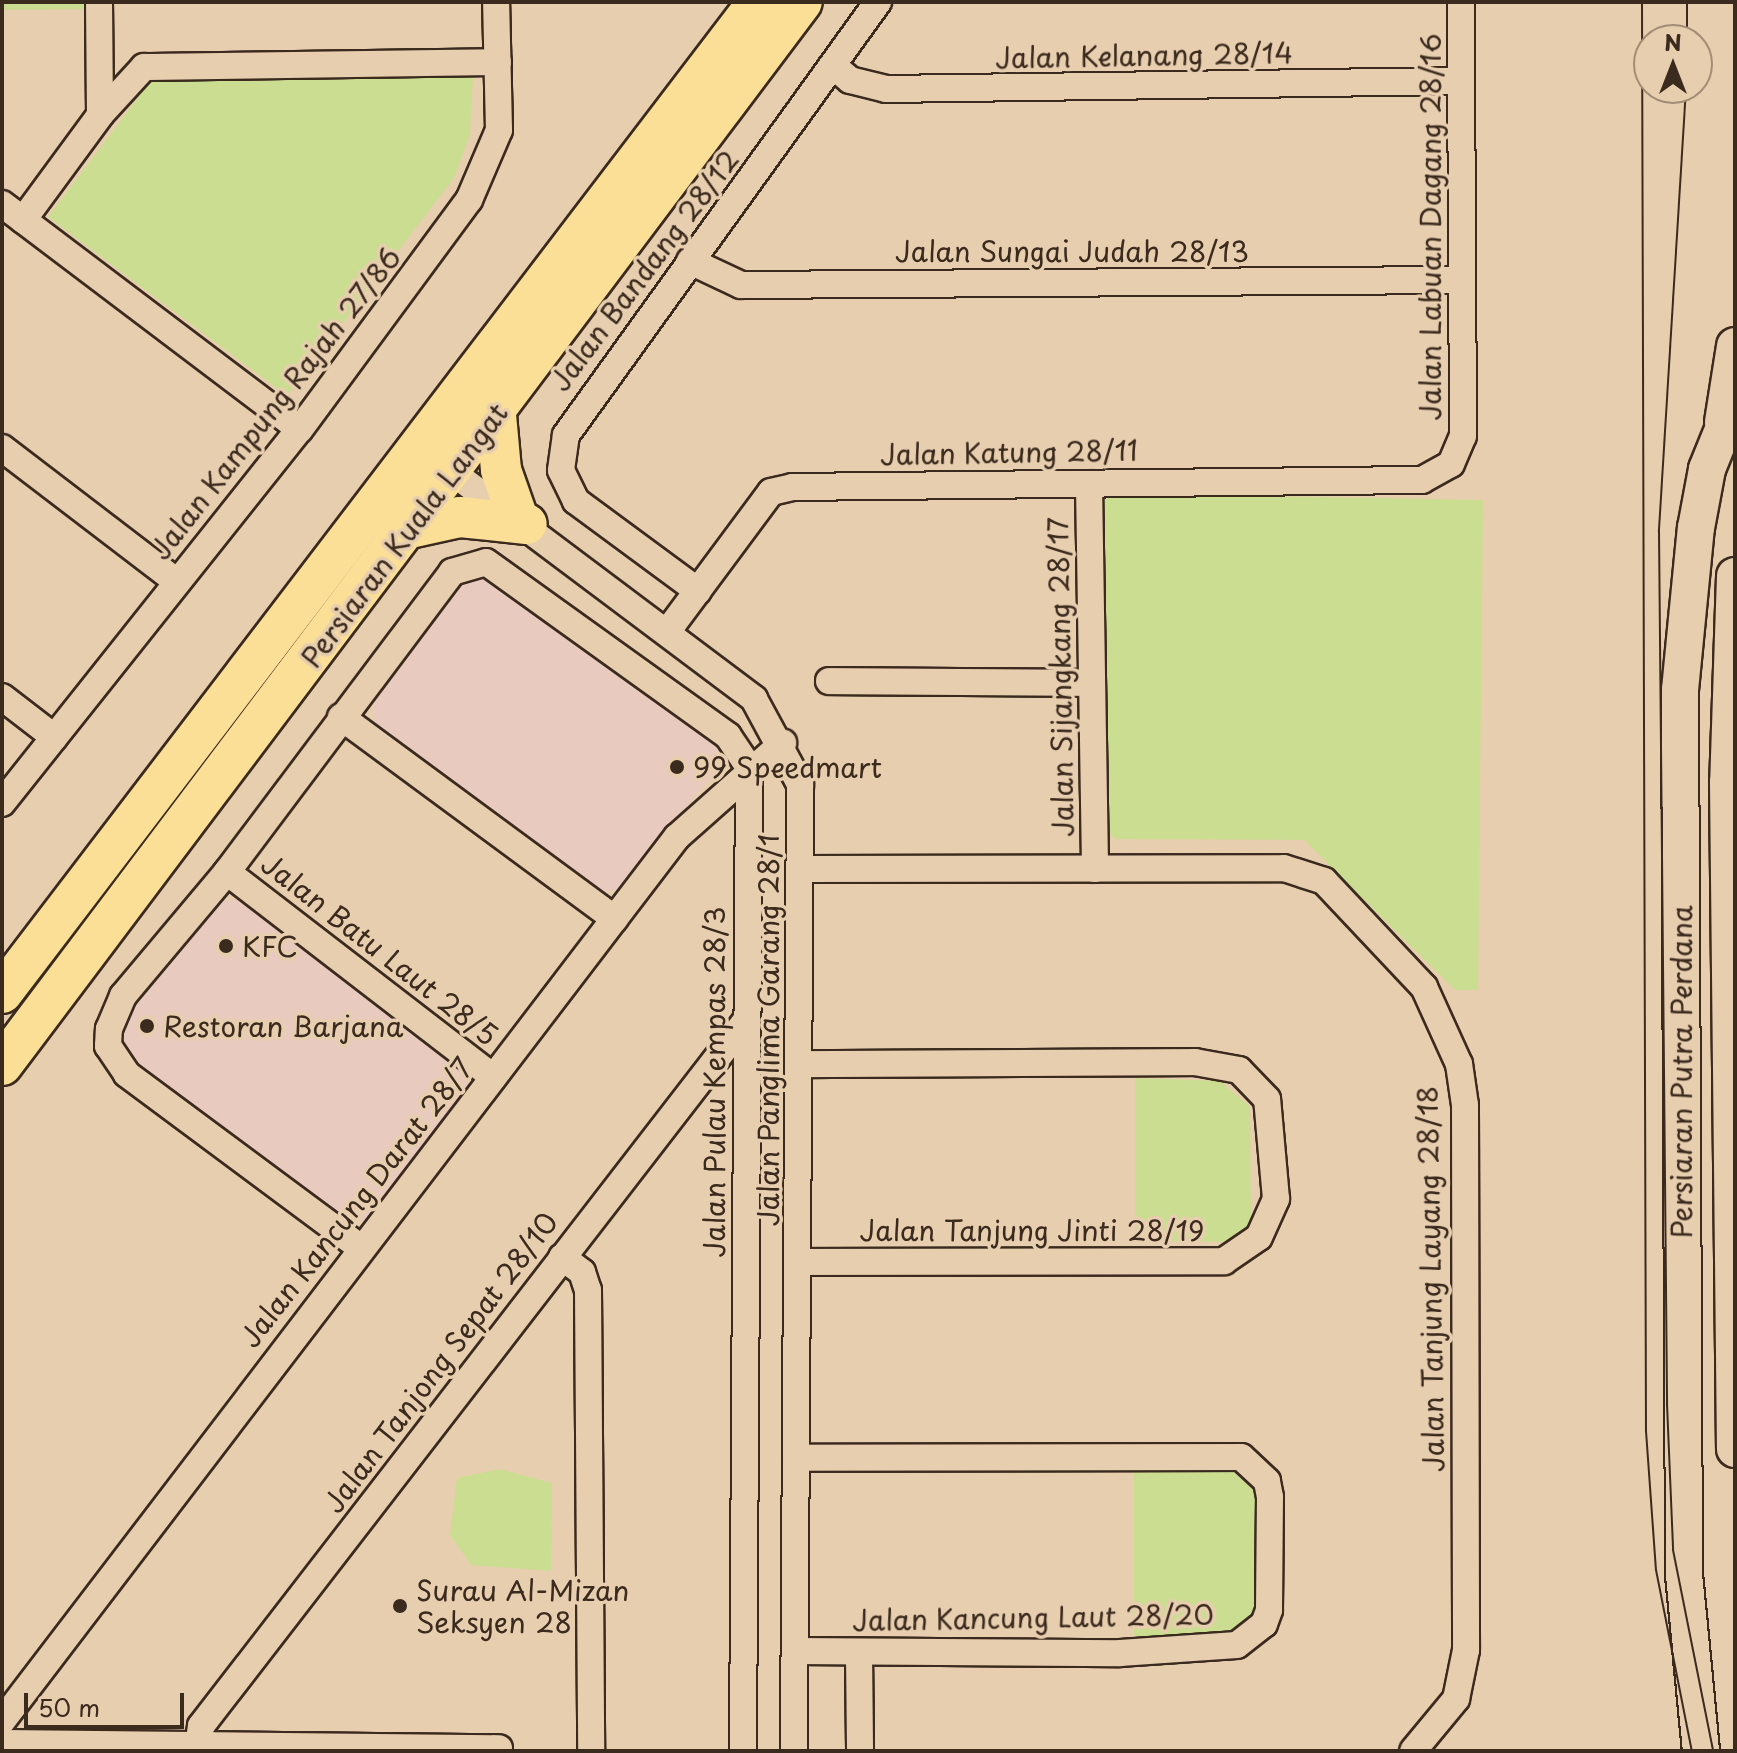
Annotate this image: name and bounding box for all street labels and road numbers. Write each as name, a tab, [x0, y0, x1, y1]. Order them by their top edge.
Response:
street label: Jalan Labuan Dagang 28/16	[1413, 32, 1447, 422]
street label: Jalan Kelanang 28/14	[995, 36, 1293, 74]
street label: Jalan Bandang 28/12	[542, 142, 746, 398]
street label: Jalan Sungai Judah 28/13	[894, 234, 1250, 268]
street label: Jalan Kampung Rajah 27/86	[142, 240, 408, 566]
street label: Persiaran Kuala Langat	[294, 396, 514, 674]
street label: Jalan Katung 28/11	[878, 433, 1140, 471]
street label: Jalan Sijangkang 28/17	[1040, 517, 1080, 837]
street label: Jalan Panglima Garang 28/1	[751, 834, 785, 1226]
street label: Jalan Batu Laut 28/5	[255, 846, 505, 1052]
street label: Persiaran Putra Perdana	[1664, 905, 1698, 1239]
street label: Jalan Pulau Kempas 28/3	[697, 906, 731, 1258]
street label: Jalan Kancung Darat 28/7	[231, 1049, 481, 1355]
street label: Jalan Tanjung Layang 28/18	[1410, 1086, 1450, 1472]
street label: Jalan Tanjong Sepat 28/10	[316, 1205, 564, 1519]
street label: Jalan Tanjung Jinti 28/19	[859, 1213, 1205, 1247]
street label: Jalan Kancung Laut 28/20	[851, 1597, 1215, 1637]

